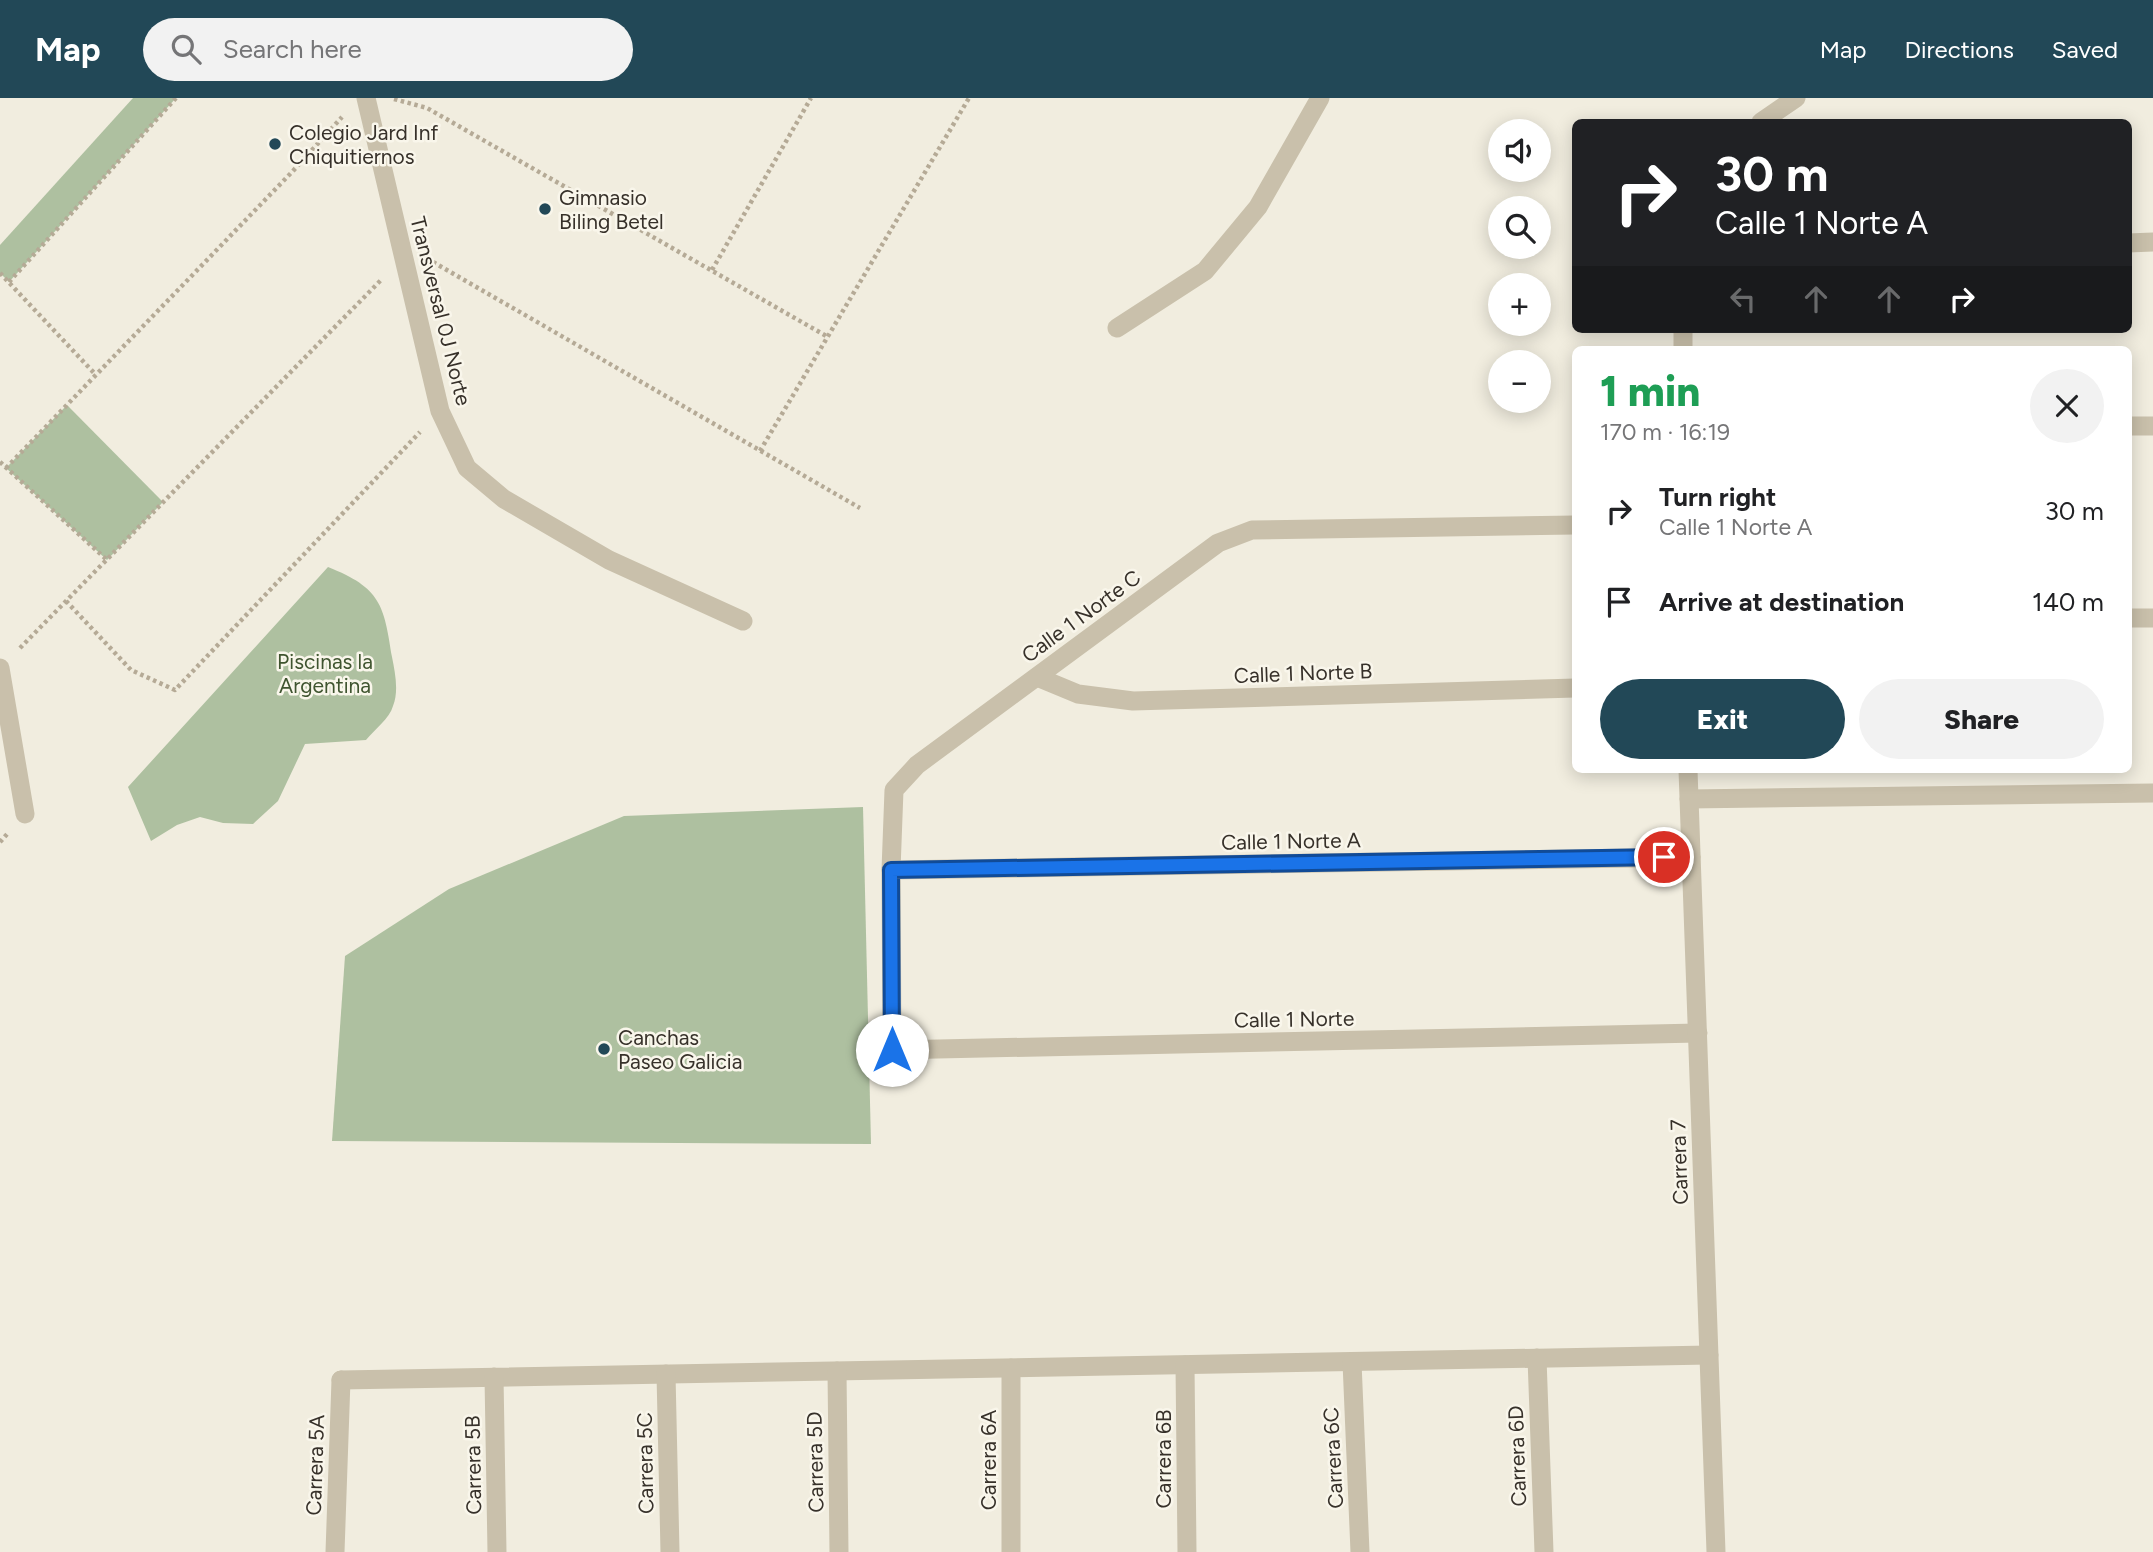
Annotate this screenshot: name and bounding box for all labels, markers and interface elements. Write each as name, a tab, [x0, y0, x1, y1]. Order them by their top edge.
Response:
search box	[143, 18, 633, 81]
text: Map	[35, 30, 101, 69]
icon: search	[167, 30, 205, 68]
text: Search here	[223, 33, 362, 65]
text: Map	[1820, 35, 1866, 64]
text: Directions	[1904, 35, 2014, 64]
text: Saved	[2052, 35, 2118, 64]
map controls	[1488, 119, 1551, 413]
button: sound	[1488, 119, 1551, 182]
place label: Colegio Jard Inf Chiquitiernos	[289, 120, 438, 169]
marker: Colegio Jard Inf Chiquitiernos	[267, 136, 283, 152]
text: 30 m	[1715, 144, 1828, 203]
icon: right	[1600, 147, 1691, 238]
place label: Gimnasio Biling Betel	[559, 185, 664, 234]
button: search	[1488, 196, 1551, 259]
marker: Gimnasio Biling Betel	[537, 201, 553, 217]
text: Calle 1 Norte A	[1715, 204, 1928, 242]
street label: Transversal 0J Norte	[405, 214, 477, 408]
button: +	[1488, 273, 1551, 336]
icon: left	[1724, 280, 1762, 318]
icon: ahead	[1797, 280, 1835, 318]
icon: ahead	[1870, 280, 1908, 318]
icon: right	[1943, 280, 1981, 318]
button: −	[1488, 350, 1551, 413]
text: 1 min	[1600, 366, 1700, 417]
button: close	[2030, 369, 2104, 443]
text: 170 m · 16:19	[1600, 418, 1730, 446]
text: Turn right	[1659, 481, 1776, 513]
icon: right	[1600, 492, 1638, 530]
text: 30 m	[2045, 495, 2104, 527]
text: Calle 1 Norte A	[1659, 513, 1812, 541]
street label: Calle 1 Norte C	[1017, 564, 1145, 668]
icon: arrive	[1600, 583, 1638, 621]
text: Arrive at destination	[1659, 586, 1904, 618]
text: 140 m	[2032, 586, 2104, 618]
park label: Piscinas la Argentina	[277, 649, 373, 698]
street label: Calle 1 Norte B	[1233, 658, 1373, 688]
button: Exit	[1600, 679, 1845, 759]
button: Share	[1859, 679, 2104, 759]
street label: Calle 1 Norte A	[1221, 827, 1361, 855]
pin	[1634, 827, 1694, 887]
icon: arrive	[1645, 838, 1683, 876]
street label: Calle 1 Norte	[1234, 1005, 1354, 1033]
position arrow	[855, 1013, 929, 1087]
place label: Canchas Paseo Galicia	[618, 1025, 742, 1074]
marker: Canchas Paseo Galicia	[596, 1041, 612, 1057]
street label: Carrera 7	[1665, 1119, 1693, 1205]
street label: Carrera 6D	[1503, 1405, 1531, 1507]
street label: Carrera 6C	[1318, 1407, 1348, 1509]
street label: Carrera 6B	[1151, 1409, 1176, 1509]
street label: Carrera 6A	[976, 1410, 1001, 1510]
street label: Carrera 5D	[802, 1411, 828, 1513]
street label: Carrera 5C	[632, 1412, 658, 1514]
street label: Carrera 5A	[301, 1414, 329, 1516]
street label: Carrera 5B	[460, 1415, 486, 1515]

